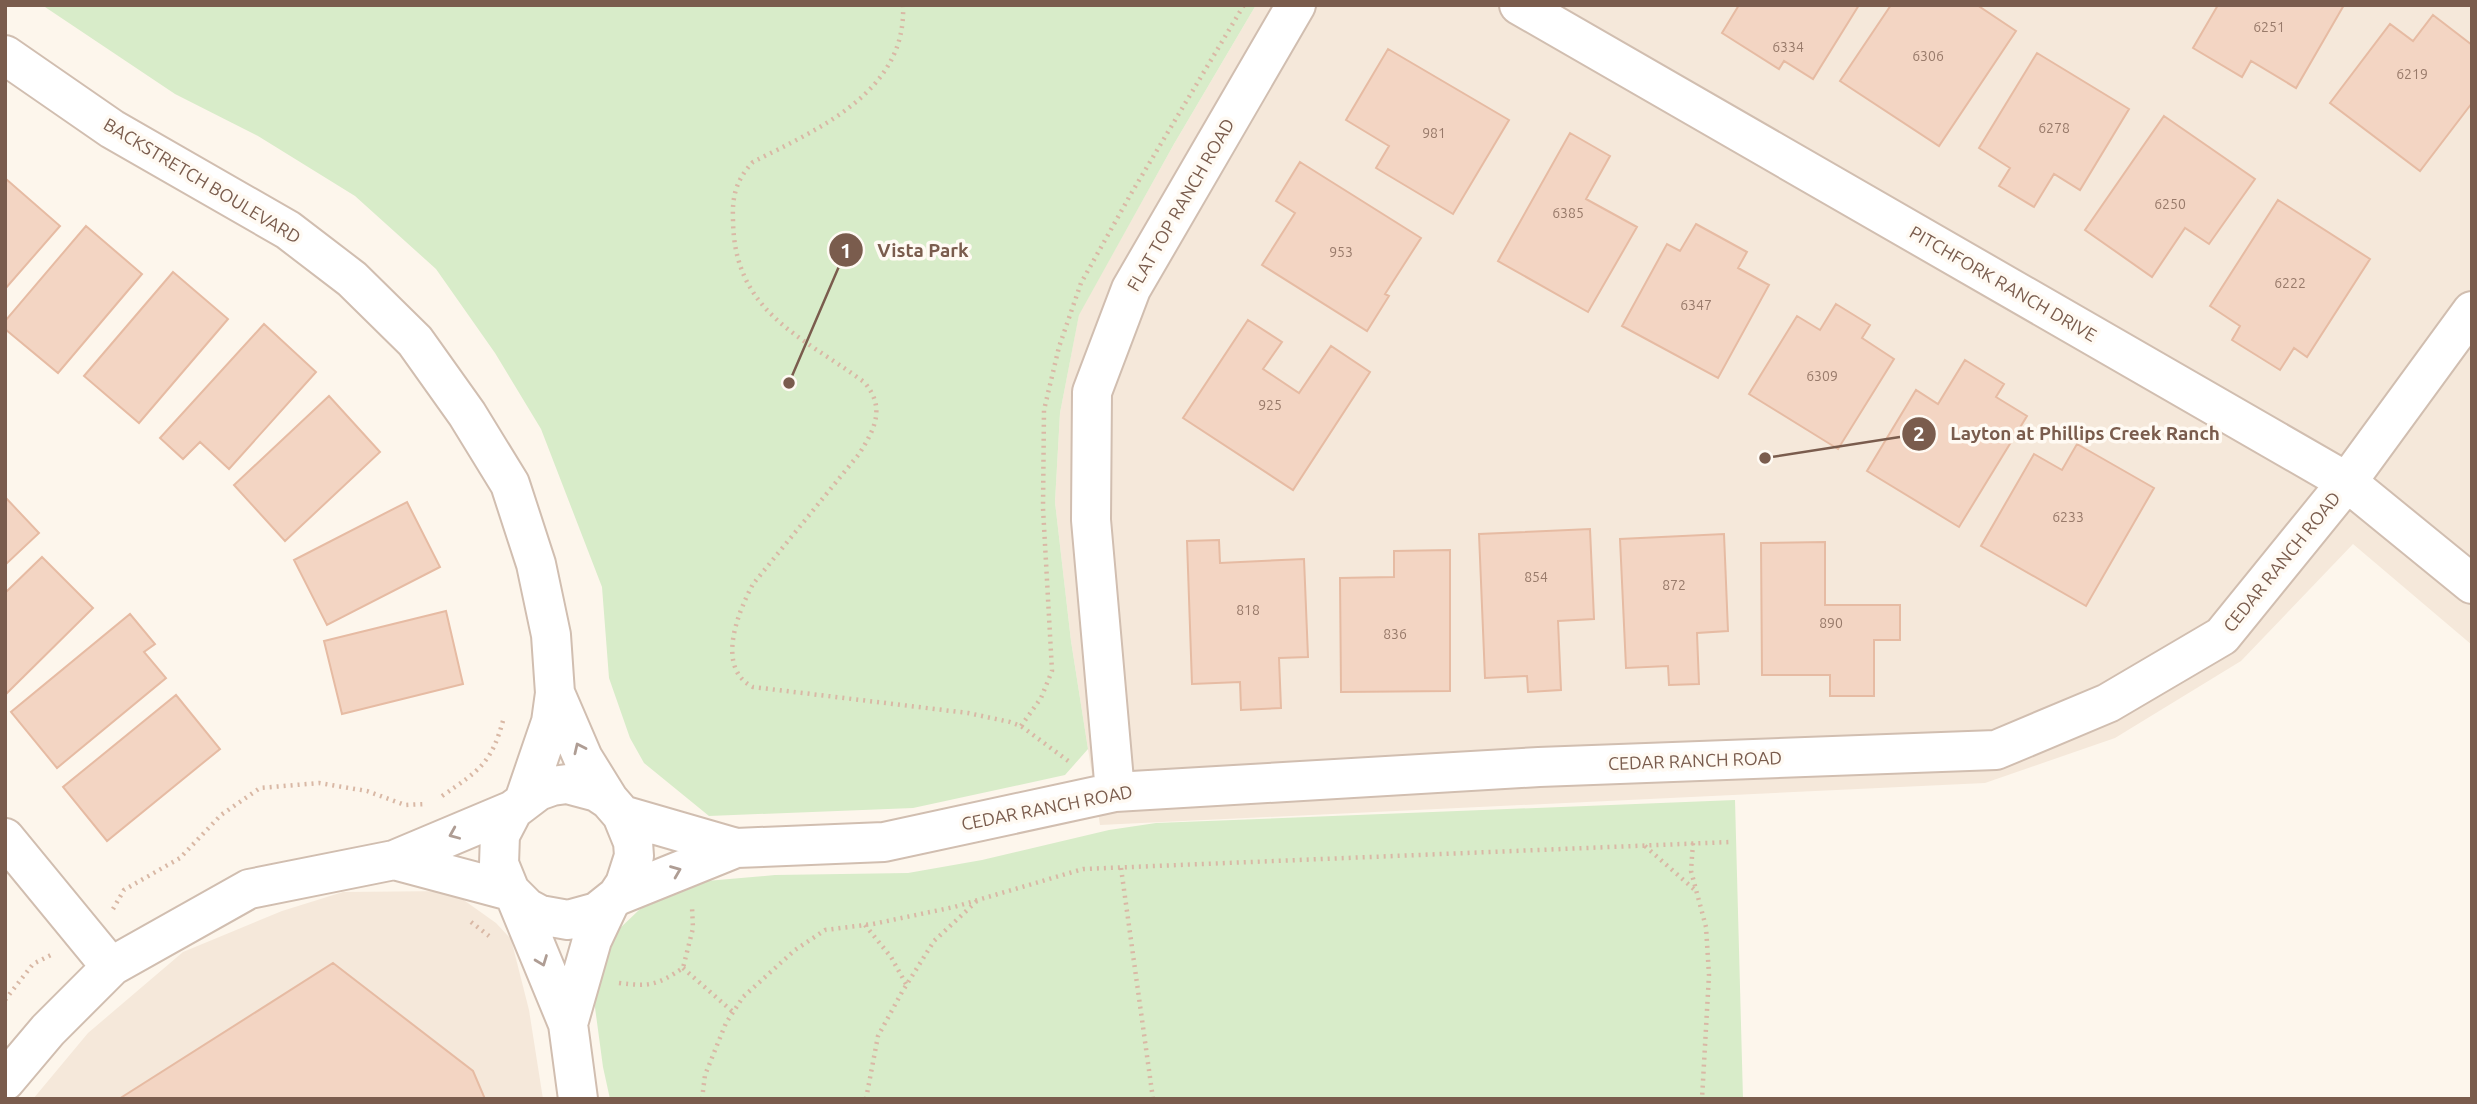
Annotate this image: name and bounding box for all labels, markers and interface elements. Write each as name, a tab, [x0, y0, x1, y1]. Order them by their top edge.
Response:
house number: 6251	[2253, 19, 2285, 35]
house number: 6334	[1772, 39, 1804, 55]
house number: 6306	[1912, 48, 1944, 64]
house number: 6219	[2396, 66, 2428, 82]
street label: BACKSTRETCH BOULEVARD	[100, 113, 305, 247]
street label: FLAT TOP RANCH ROAD	[1122, 115, 1238, 294]
house number: 6278	[2038, 120, 2070, 136]
house number: 981	[1422, 125, 1446, 141]
house number: 6250	[2154, 196, 2186, 212]
house number: 6385	[1552, 205, 1584, 221]
street label: PITCHFORK RANCH DRIVE	[1907, 221, 2100, 345]
callout: Vista Park	[828, 230, 983, 270]
text: 1	[840, 238, 852, 262]
text: Vista Park	[877, 239, 969, 261]
house number: 953	[1329, 244, 1353, 260]
house number: 6222	[2274, 275, 2306, 291]
house number: 6347	[1680, 297, 1712, 313]
house number: 6309	[1806, 368, 1838, 384]
house number: 925	[1258, 397, 1282, 413]
callout: Layton at Phillips Creek Ranch	[1902, 414, 2234, 454]
text: 2	[1913, 421, 1925, 445]
text: Layton at Phillips Creek Ranch	[1950, 422, 2220, 444]
street label: CEDAR RANCH ROAD	[2219, 487, 2344, 635]
house number: 6233	[2052, 509, 2084, 525]
house number: 854	[1524, 569, 1548, 585]
house number: 872	[1662, 577, 1686, 593]
house number: 818	[1236, 602, 1260, 618]
house number: 890	[1819, 615, 1843, 631]
house number: 836	[1383, 626, 1407, 642]
one-way arrow	[573, 743, 587, 755]
street label: CEDAR RANCH ROAD	[1608, 747, 1782, 773]
street label: CEDAR RANCH ROAD	[959, 781, 1134, 833]
one-way arrow	[448, 826, 460, 840]
one-way arrow	[670, 866, 682, 880]
one-way arrow	[534, 954, 548, 966]

